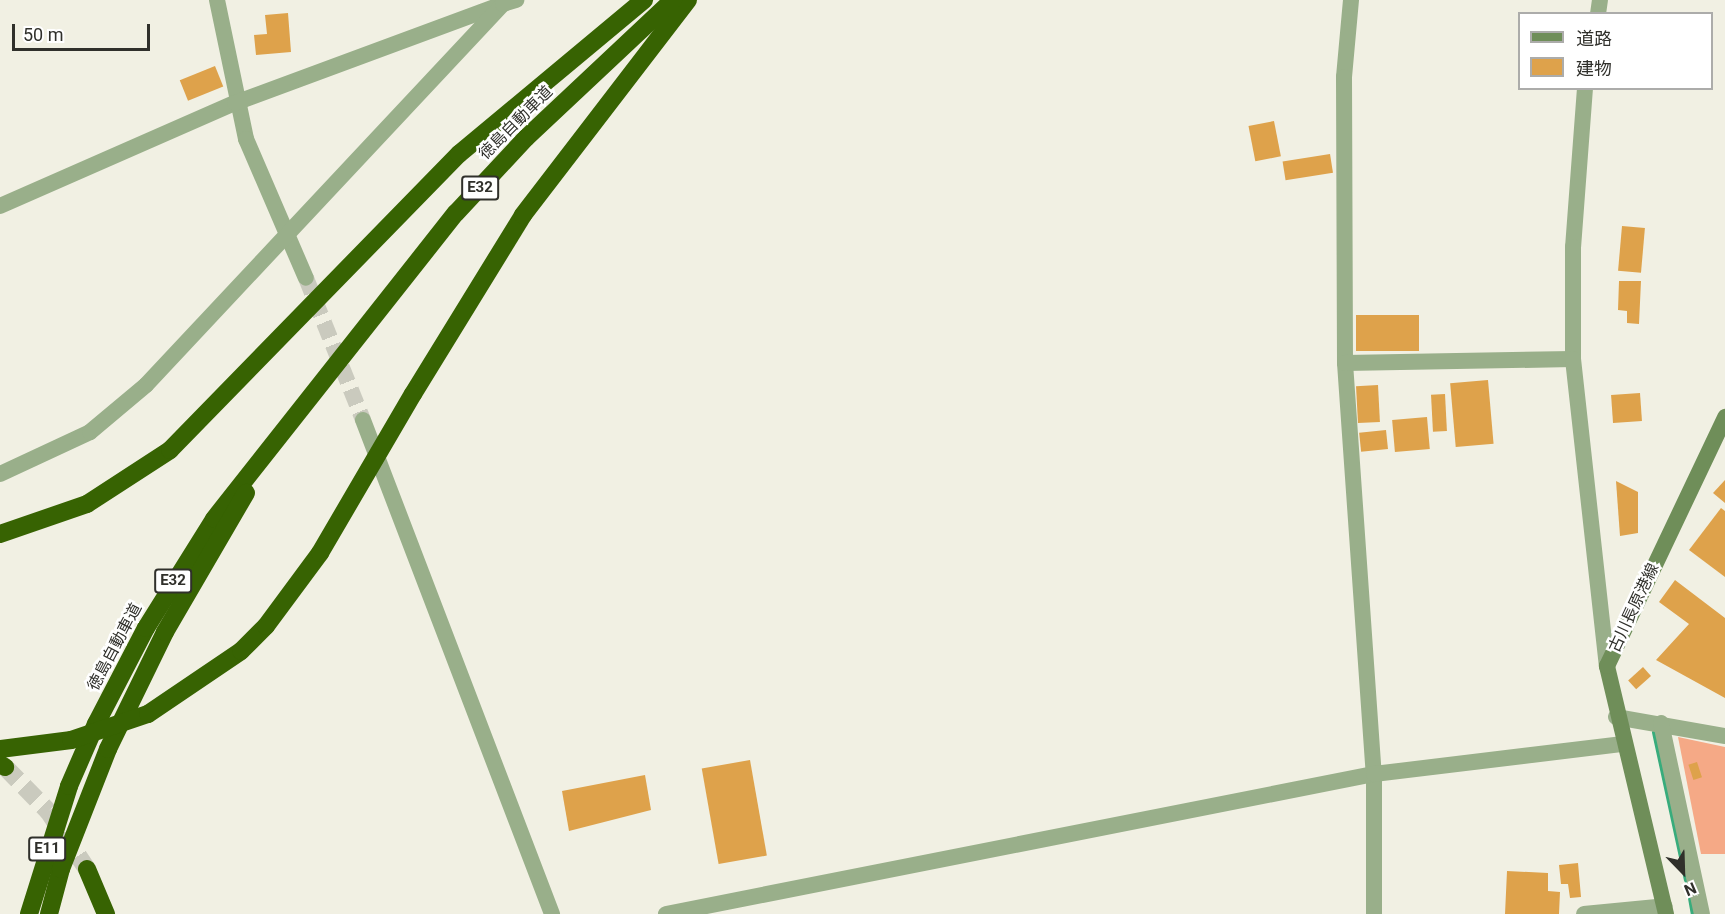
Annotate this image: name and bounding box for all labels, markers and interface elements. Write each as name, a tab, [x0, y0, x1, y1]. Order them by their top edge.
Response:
scale bar	[15, 12, 153, 50]
legend	[1518, 12, 1713, 90]
text: 50 m	[23, 24, 63, 45]
text: 道路	[1576, 28, 1612, 49]
text: 建物	[1576, 58, 1612, 79]
street label: 徳島自動車道	[475, 82, 557, 164]
road number: E32	[460, 176, 500, 200]
street label: 古川長原港線	[1605, 560, 1663, 656]
road number: E32	[154, 569, 192, 593]
street label: 徳島自動車道	[84, 600, 146, 694]
road number: E11	[28, 837, 66, 861]
north arrow	[1653, 842, 1713, 902]
text: N	[1681, 878, 1699, 900]

